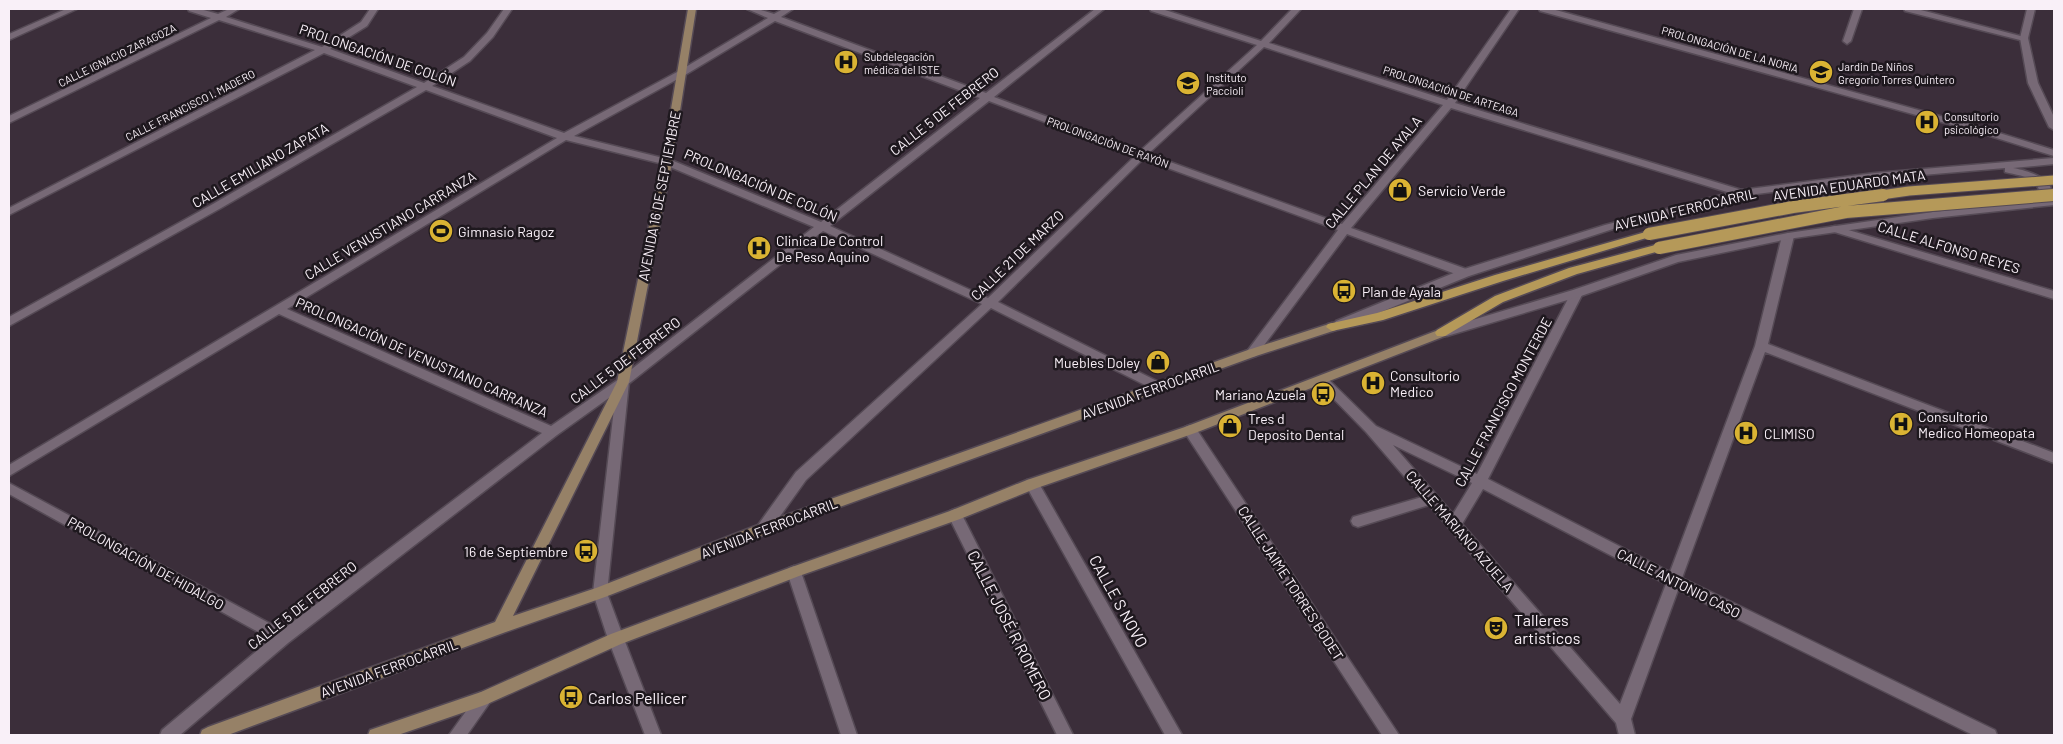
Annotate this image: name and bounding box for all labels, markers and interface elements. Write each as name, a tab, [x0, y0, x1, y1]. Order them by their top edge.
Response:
street label: PROLONGACIÓN DE COLÓN	[297, 20, 459, 90]
street label: CALLE IGNACIO ZARAGOZA	[56, 21, 178, 89]
street label: PROLONGACIÓN DE LA NORIA	[1660, 23, 1800, 75]
hospital icon: Subdelegación médica del ISTE	[833, 49, 859, 75]
place label: Subdelegación médica del ISTE	[864, 50, 940, 76]
school or university icon: Jardin De Niños Gregorio Torres Quintero	[1808, 59, 1834, 85]
place label: Jardin De Niños Gregorio Torres Quintero	[1838, 60, 1955, 86]
street label: CALLE 5 DE FEBRERO	[886, 63, 1002, 159]
street label: PROLONGACIÓN DE ARTEAGA	[1382, 63, 1521, 119]
street label: CALLE FRANCISCO I. MADERO	[123, 67, 257, 143]
school or university icon: Instituto Paccioli	[1175, 70, 1201, 96]
place label: Instituto Paccioli	[1206, 71, 1247, 97]
hospital icon: Consultorio psicológico	[1914, 109, 1940, 135]
street label: AVENIDA 16 DE SEPTIEMBRE	[634, 110, 684, 282]
place label: Consultorio psicológico	[1944, 110, 1999, 136]
street label: CALLE PLAN DE AYALA	[1321, 112, 1425, 232]
street label: PROLONGACIÓN DE RAYÓN	[1045, 114, 1171, 170]
street label: CALLE EMILIANO ZAPATA	[189, 119, 332, 211]
street label: PROLONGACIÓN DE COLÓN	[682, 145, 840, 225]
street label: AVENIDA EDUARDO MATA	[1772, 166, 1927, 204]
street label: CALLE VENUSTIANO CARRANZA	[301, 167, 479, 283]
shop icon: Servicio Verde	[1387, 177, 1413, 203]
place label: Servicio Verde	[1418, 182, 1506, 199]
street label: AVENIDA FERROCARRIL	[1612, 184, 1758, 234]
street label: CALLE 21 DE MARZO	[967, 206, 1067, 304]
street label: CALLE ALFONSO REYES	[1876, 217, 2022, 277]
sports icon: Gimnasio Ragoz	[428, 218, 454, 244]
place label: Gimnasio Ragoz	[458, 223, 554, 240]
place label: Clinica De Control De Peso Aquino	[776, 232, 883, 265]
hospital icon: Clinica De Control De Peso Aquino	[746, 235, 772, 261]
bus stop icon: Plan de Ayala	[1331, 278, 1357, 304]
place label: Plan de Ayala	[1362, 283, 1441, 300]
street label: PROLONGACIÓN DE VENUSTIANO CARRANZA	[293, 293, 551, 421]
street label: CALLE 5 DE FEBRERO	[567, 313, 683, 407]
street label: CALLE FRANCISCO MONTERDE	[1451, 314, 1555, 490]
shop icon: Muebles Doley	[1145, 349, 1171, 375]
place label: Muebles Doley	[1054, 354, 1141, 371]
street label: AVENIDA FERROCARRIL	[1079, 357, 1221, 423]
place label: Consultorio Medico	[1390, 367, 1460, 400]
hospital icon: Consultorio Medico	[1360, 370, 1386, 396]
bus stop icon: Mariano Azuela	[1310, 381, 1336, 407]
place label: Mariano Azuela	[1215, 386, 1306, 403]
place label: Consultorio Medico Homeopata	[1918, 408, 2035, 441]
place label: Tres d Deposito Dental	[1248, 410, 1344, 443]
hospital icon: Consultorio Medico Homeopata	[1888, 411, 1914, 437]
shop icon: Tres d Deposito Dental	[1217, 413, 1243, 439]
hospital icon: CLIMISO	[1733, 420, 1759, 446]
place label: CLIMISO	[1764, 425, 1815, 442]
street label: CALLE MARIANO AZUELA	[1403, 467, 1518, 596]
street label: AVENIDA FERROCARRIL	[698, 494, 840, 562]
street label: CALLE JAIME TORRES BODET	[1235, 503, 1347, 663]
street label: PROLONGACIÓN DE HIDALGO	[65, 513, 227, 613]
bus stop icon: 16 de Septiembre	[573, 538, 599, 564]
place label: 16 de Septiembre	[464, 543, 568, 560]
street label: CALLE ANTONIO CASO	[1615, 545, 1743, 621]
street label: CALLE JOSÉ R ROMERO	[964, 547, 1056, 703]
street label: CALLE S NOVO	[1086, 551, 1152, 651]
street label: CALLE 5 DE FEBRERO	[244, 557, 360, 653]
place label: Talleres artisticos	[1514, 610, 1580, 647]
theatre icon: Talleres artisticos	[1483, 615, 1509, 641]
street label: AVENIDA FERROCARRIL	[318, 635, 460, 701]
bus stop icon: Carlos Pellicer	[558, 684, 584, 710]
place label: Carlos Pellicer	[588, 688, 687, 707]

